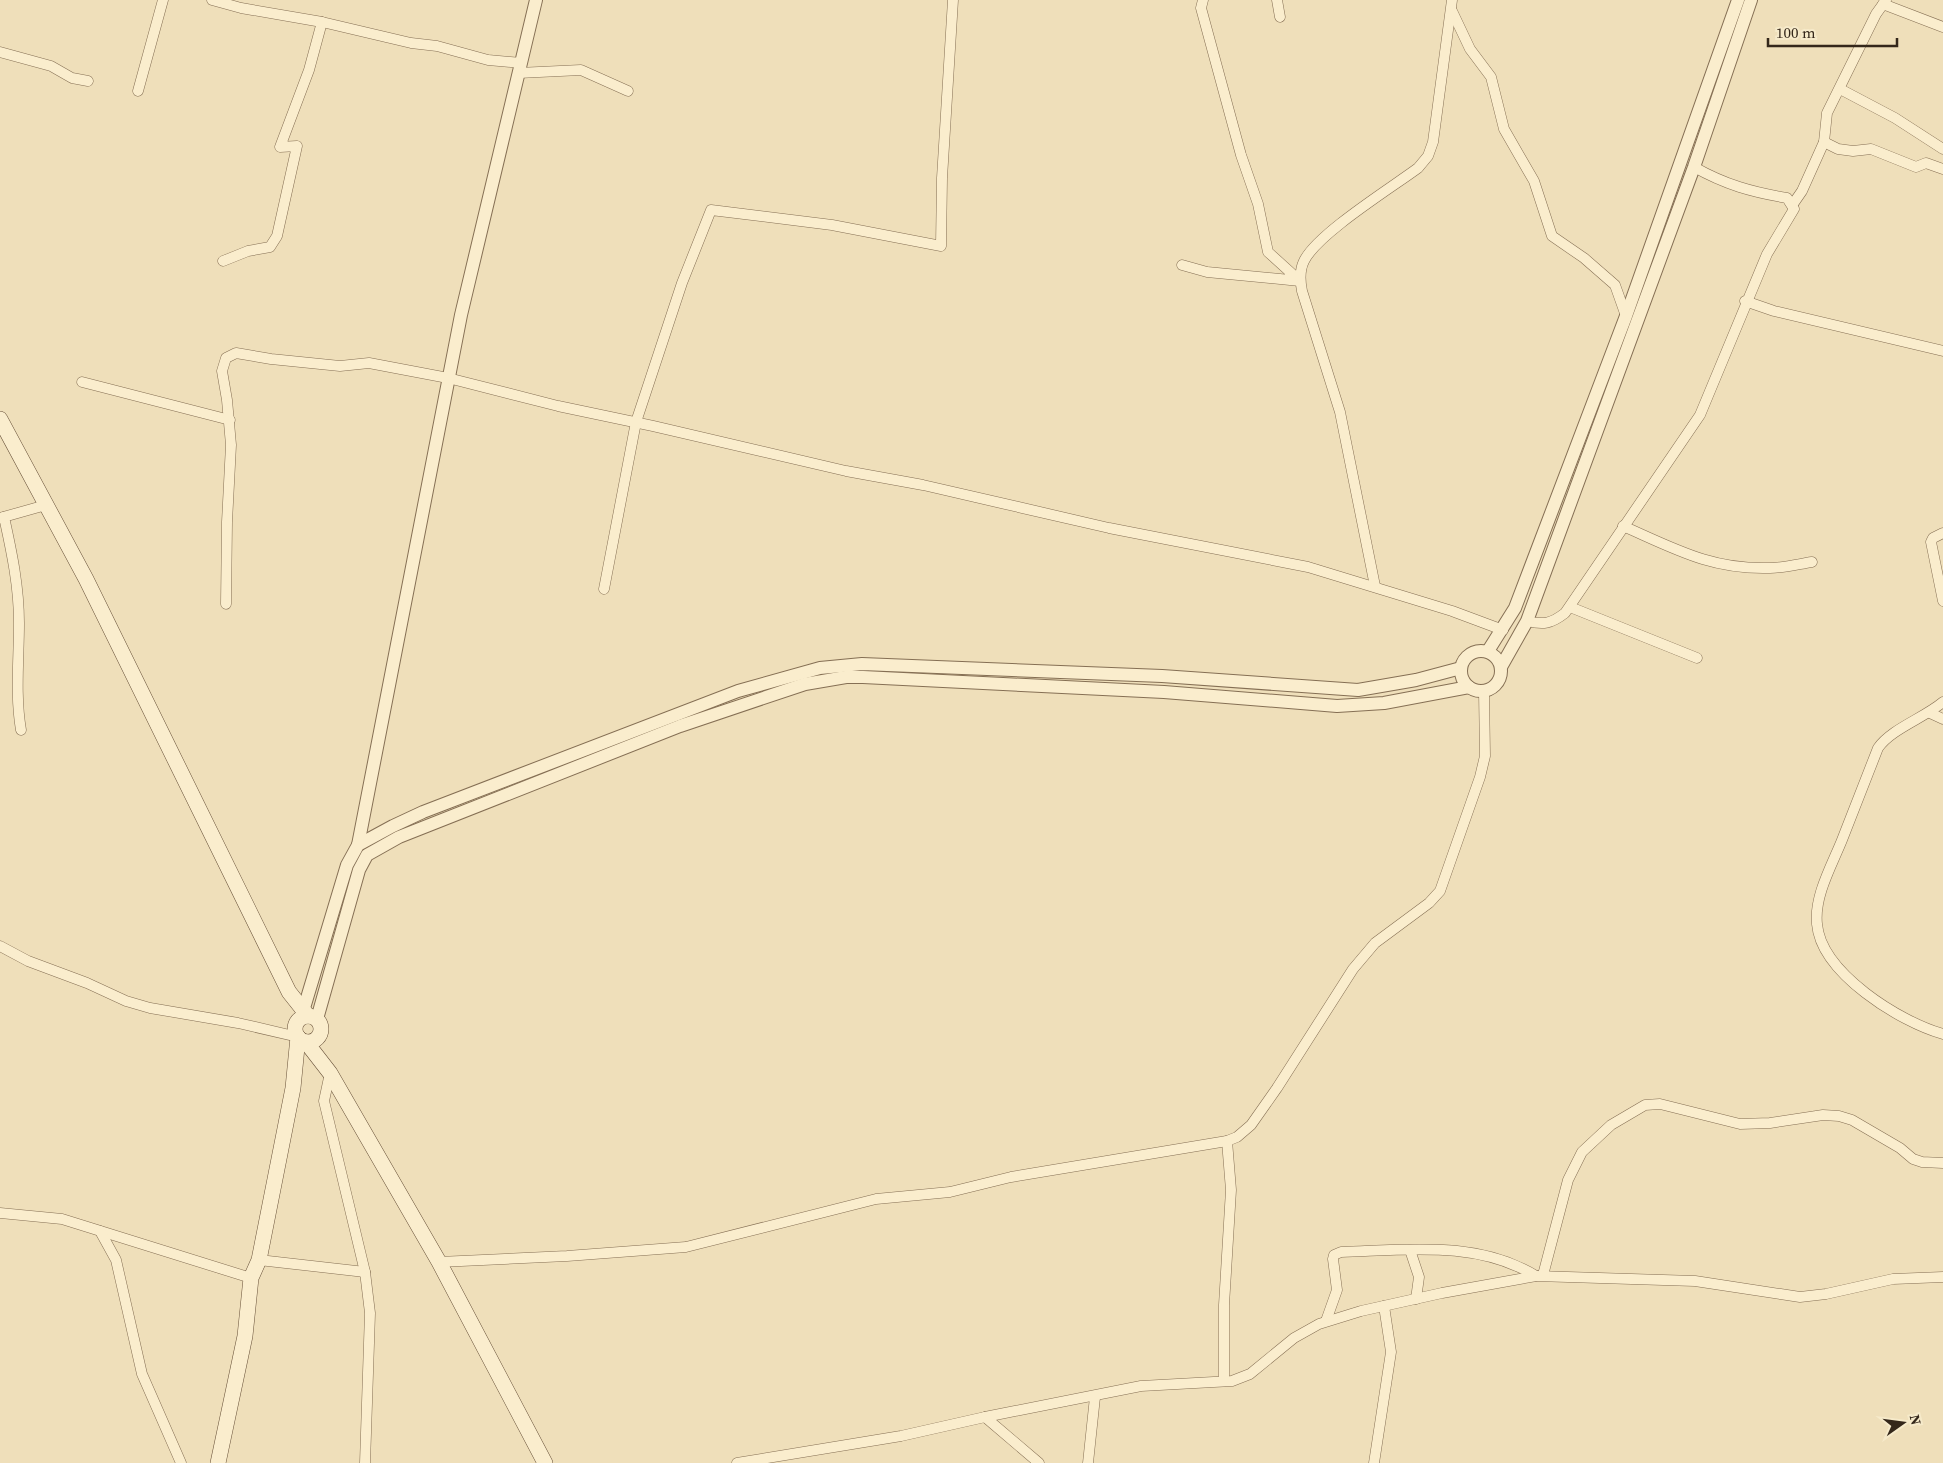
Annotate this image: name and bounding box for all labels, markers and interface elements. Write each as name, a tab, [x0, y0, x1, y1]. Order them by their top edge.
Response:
scale bar	[1768, 15, 1897, 47]
text: 100 m	[1776, 22, 1816, 43]
north arrow	[1878, 1398, 1928, 1448]
text: N	[1905, 1412, 1927, 1427]

